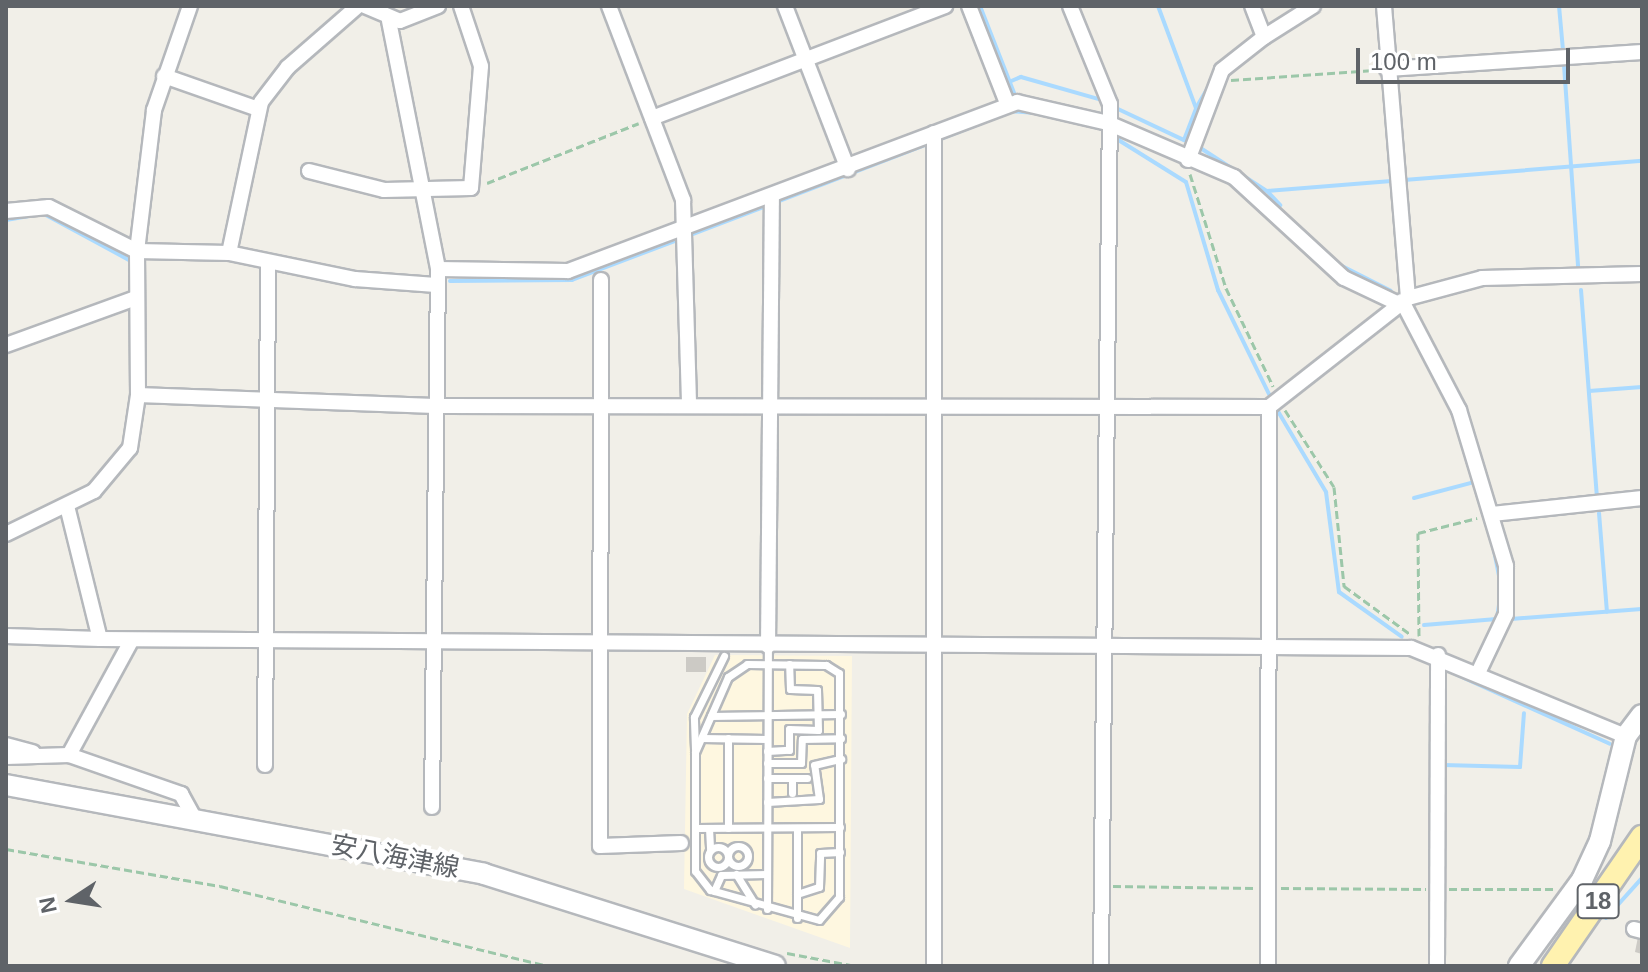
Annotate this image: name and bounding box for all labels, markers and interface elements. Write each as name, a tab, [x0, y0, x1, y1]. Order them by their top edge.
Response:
scale bar	[1360, 32, 1574, 82]
text: 100 m	[1370, 48, 1437, 75]
street label: 安八海津線	[328, 829, 462, 885]
north arrow	[32, 860, 112, 940]
road number: 18	[1576, 881, 1620, 921]
text: N	[34, 895, 62, 915]

